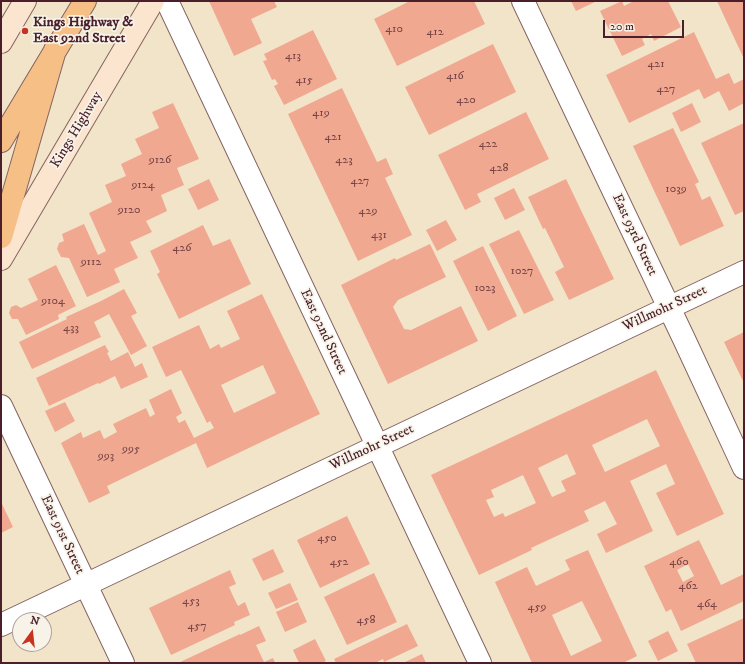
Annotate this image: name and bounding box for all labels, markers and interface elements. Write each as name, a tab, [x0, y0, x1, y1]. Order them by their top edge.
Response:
scale bar	[605, 12, 686, 38]
place label: Kings Highway & East 92nd Street	[33, 15, 133, 48]
text: 20 m	[610, 19, 634, 34]
house number: 410	[385, 23, 403, 37]
marker: Kings Highway & East 92nd Street	[20, 26, 30, 36]
house number: 412	[426, 26, 444, 40]
house number: 413	[285, 50, 301, 64]
house number: 421	[647, 58, 665, 72]
house number: 416	[446, 70, 464, 84]
house number: 415	[295, 74, 313, 88]
house number: 427	[657, 83, 675, 97]
street label: Kings Highway	[48, 89, 106, 171]
house number: 420	[456, 94, 476, 108]
house number: 419	[312, 107, 330, 121]
house number: 421	[324, 131, 342, 145]
house number: 422	[479, 138, 497, 152]
house number: 9126	[149, 154, 171, 168]
house number: 423	[335, 154, 353, 168]
house number: 428	[490, 162, 508, 176]
house number: 427	[351, 175, 369, 189]
house number: 9124	[131, 179, 155, 193]
house number: 1039	[665, 183, 687, 197]
street label: East 93rd Street	[608, 191, 660, 279]
house number: 9120	[118, 204, 140, 218]
house number: 429	[359, 205, 377, 219]
house number: 431	[371, 229, 387, 243]
house number: 426	[172, 242, 192, 256]
house number: 9112	[81, 256, 101, 270]
house number: 1027	[511, 265, 533, 279]
house number: 1023	[474, 282, 496, 296]
street label: Willmohr Street	[620, 282, 710, 336]
street label: East 92nd Street	[296, 287, 350, 377]
house number: 9104	[41, 295, 65, 309]
house number: 433	[63, 322, 79, 336]
street label: Willmohr Street	[327, 421, 417, 475]
house number: 995	[122, 443, 140, 457]
house number: 993	[98, 450, 114, 464]
street label: East 91st Street	[36, 493, 88, 577]
house number: 450	[317, 532, 337, 546]
house number: 452	[330, 556, 348, 570]
house number: 460	[669, 556, 689, 570]
house number: 462	[678, 580, 698, 594]
house number: 453	[182, 595, 200, 609]
house number: 464	[697, 598, 717, 612]
house number: 459	[528, 601, 546, 615]
north arrow	[12, 612, 52, 652]
text: N	[29, 613, 41, 629]
house number: 458	[357, 614, 375, 628]
house number: 457	[187, 620, 207, 634]

